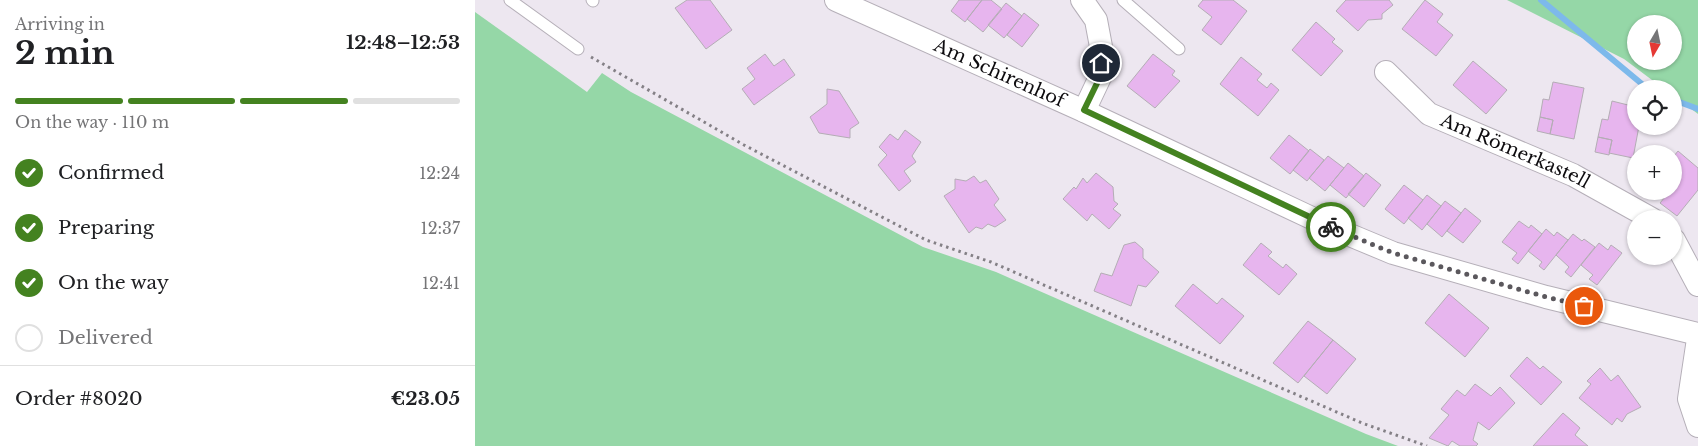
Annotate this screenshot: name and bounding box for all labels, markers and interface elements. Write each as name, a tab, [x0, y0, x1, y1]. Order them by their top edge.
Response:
text: Arriving in	[15, 14, 105, 34]
north arrow	[1627, 15, 1683, 70]
map controls	[1627, 15, 1682, 265]
text: 12:48–12:53	[346, 31, 460, 54]
text: 2 min	[15, 33, 115, 73]
street label: Am Schirenhof	[930, 34, 1071, 113]
pin	[1080, 42, 1122, 84]
icon: home	[1087, 49, 1115, 77]
button: locate	[1627, 80, 1682, 135]
street label: Am Römerkastell	[1436, 109, 1594, 193]
text: On the way · 110 m	[15, 112, 169, 132]
button: +	[1627, 145, 1682, 200]
icon: check	[15, 159, 43, 187]
text: Confirmed	[58, 161, 164, 184]
text: 12:24	[419, 163, 460, 183]
courier	[1306, 202, 1356, 252]
button: −	[1627, 210, 1682, 265]
icon: bike	[1317, 213, 1345, 241]
icon: check	[15, 214, 43, 242]
text: Preparing	[58, 216, 154, 239]
text: 12:37	[421, 218, 460, 238]
icon: check	[15, 269, 43, 297]
text: On the way	[58, 271, 169, 294]
text: 12:41	[422, 273, 460, 293]
pin	[1563, 285, 1605, 327]
icon: bag	[1570, 292, 1598, 320]
text: Delivered	[58, 326, 153, 349]
text: Order #8020	[15, 387, 143, 410]
text: €23.05	[391, 387, 460, 410]

